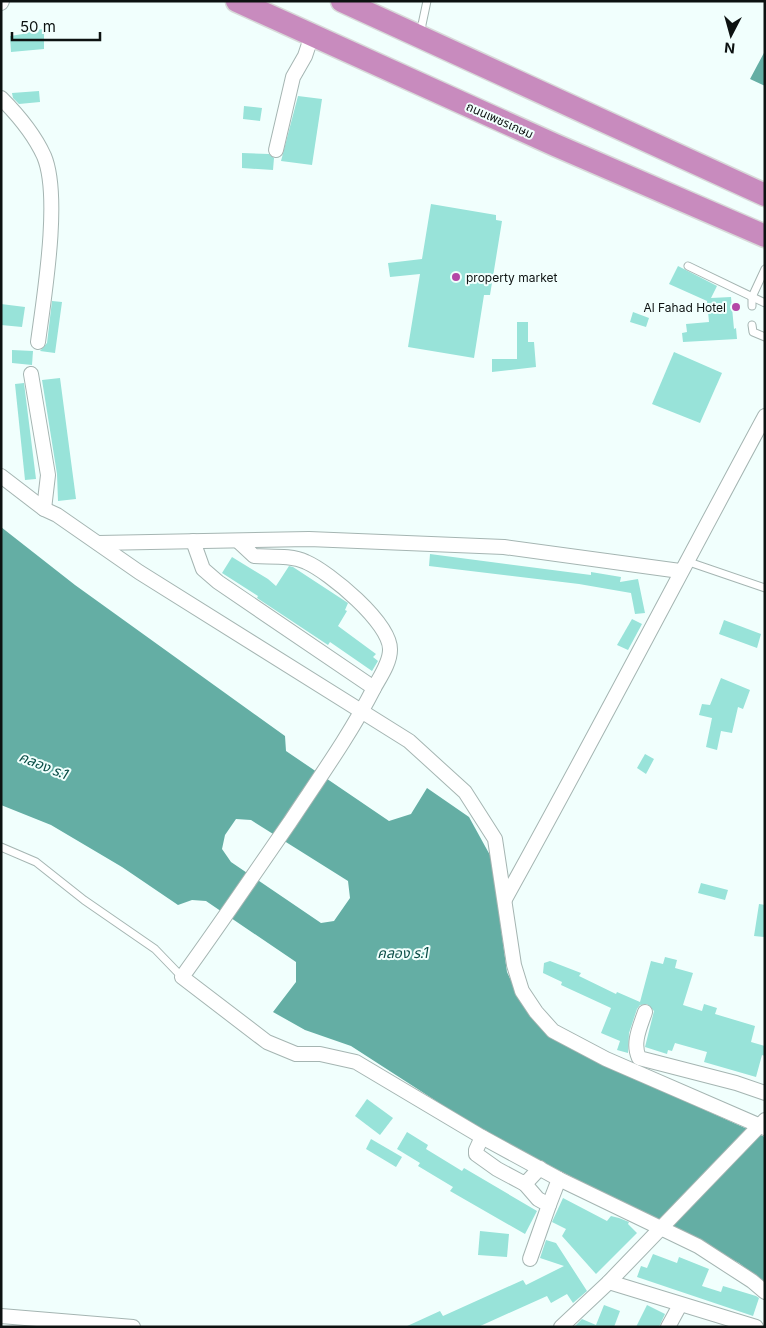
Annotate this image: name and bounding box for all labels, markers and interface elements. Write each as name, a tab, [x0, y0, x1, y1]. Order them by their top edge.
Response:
scale bar	[12, 10, 100, 42]
north arrow	[706, 10, 756, 60]
text: 50 m	[20, 17, 56, 36]
text: N	[723, 39, 736, 57]
street label: ถนนเพชรเกษม	[464, 99, 536, 141]
place label: property market	[466, 270, 557, 285]
marker: property market	[450, 271, 462, 283]
place label: Al Fahad Hotel	[644, 300, 726, 315]
marker: Al Fahad Hotel	[730, 301, 742, 313]
water label: คลอง ร.1	[17, 747, 71, 783]
water label: คลอง ร.1	[377, 944, 429, 961]

